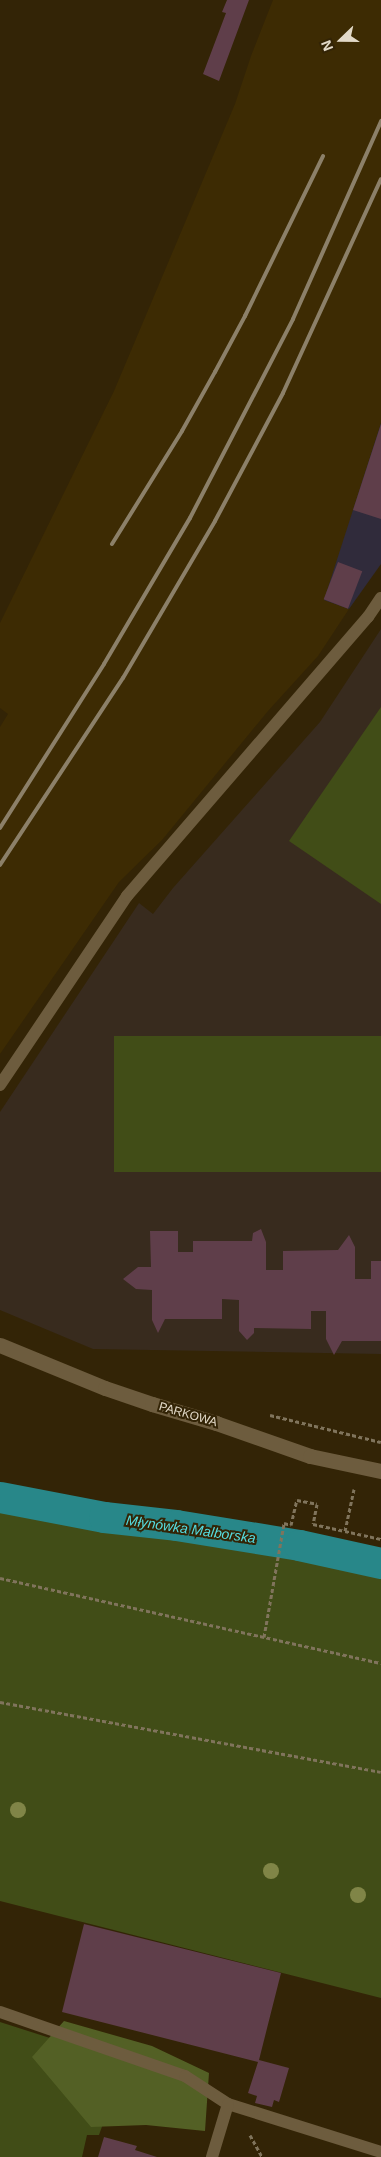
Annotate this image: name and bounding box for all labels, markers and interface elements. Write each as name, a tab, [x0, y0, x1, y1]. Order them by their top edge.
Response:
north arrow	[316, 15, 366, 65]
text: N	[318, 38, 336, 53]
street label: PARKOWA	[157, 1400, 219, 1430]
water label: Młynówka Malborska	[125, 1512, 257, 1546]

